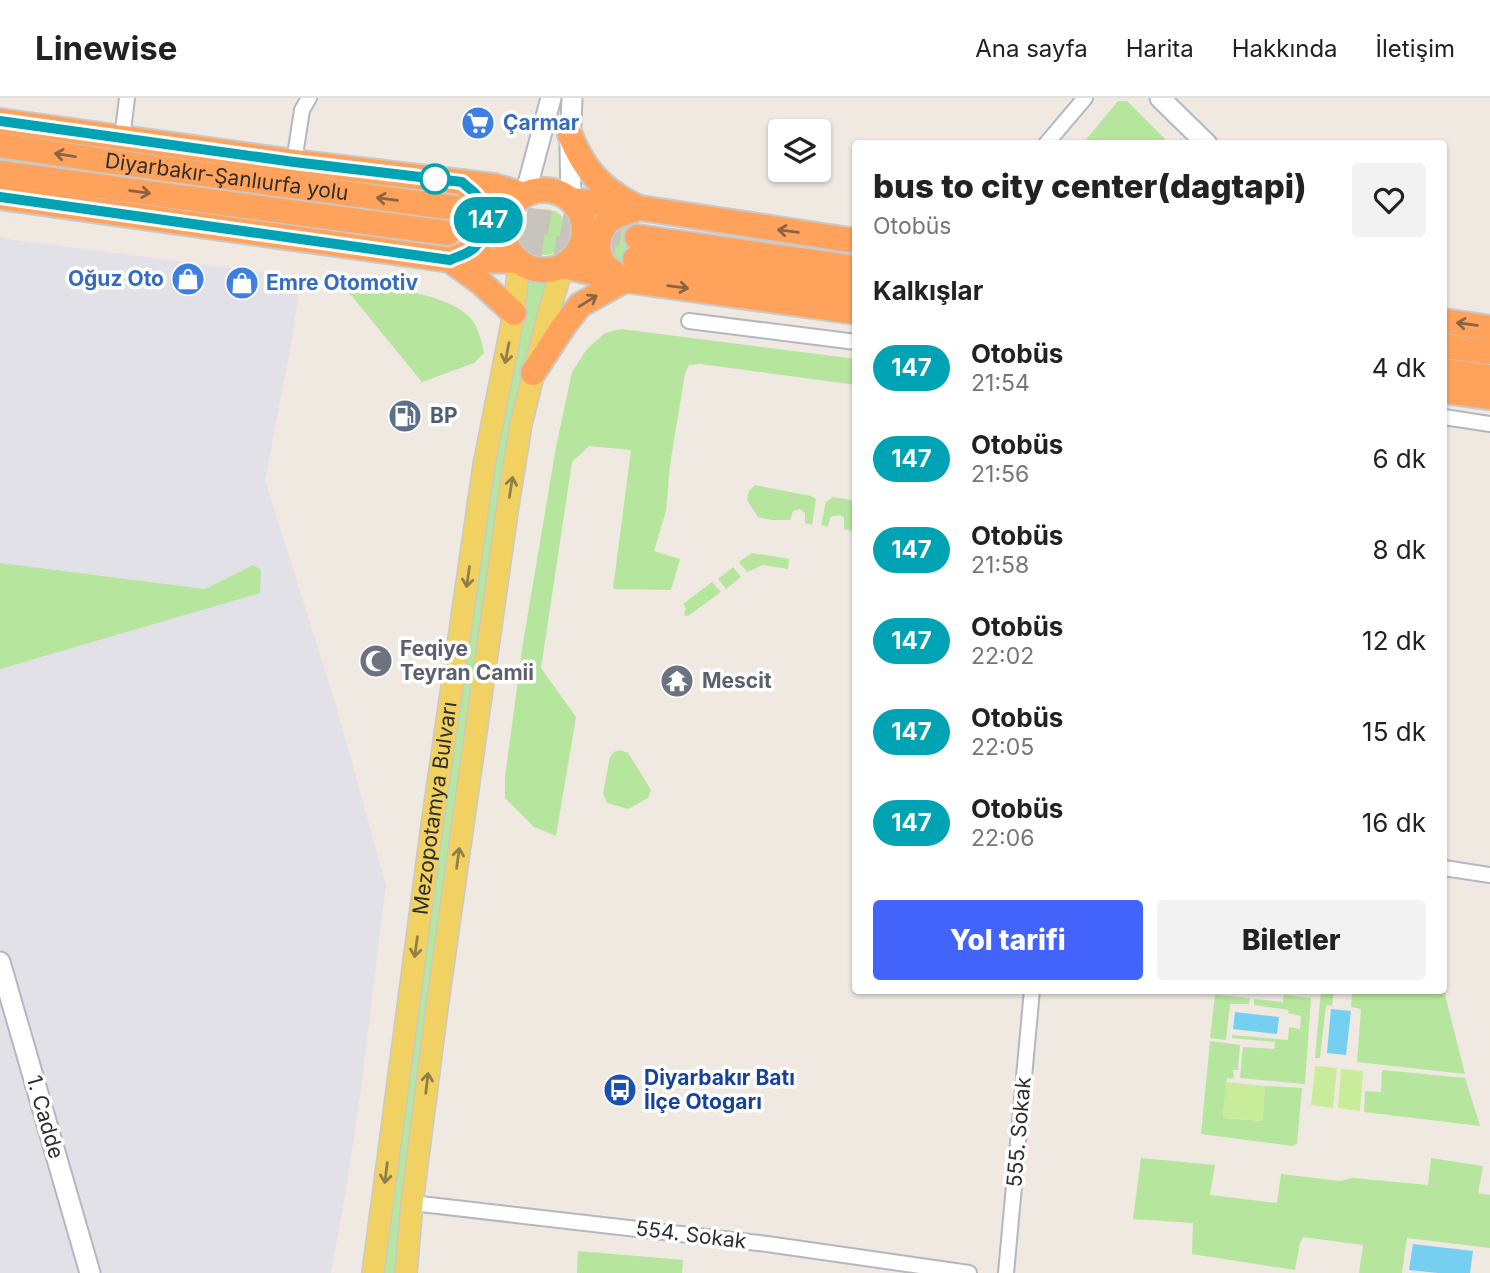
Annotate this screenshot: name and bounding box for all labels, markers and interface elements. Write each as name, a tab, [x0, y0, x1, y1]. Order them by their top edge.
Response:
text: Linewise	[35, 28, 178, 68]
text: Ana sayfa	[975, 34, 1088, 63]
text: Harita	[1126, 34, 1194, 63]
text: Hakkında	[1232, 34, 1338, 63]
text: İletişim	[1376, 34, 1455, 63]
supermarket icon: Çarmar	[459, 104, 497, 142]
place label: Çarmar	[503, 110, 580, 135]
map controls	[768, 119, 831, 182]
button: layers	[768, 119, 831, 182]
one-way arrow	[54, 148, 77, 161]
street label: Diyarbakır-Şanlıurfa yolu	[104, 148, 350, 205]
button: heart	[1352, 163, 1426, 237]
unlabelled marker	[420, 164, 450, 194]
text: bus to city center(dagtapi)	[873, 166, 1307, 206]
one-way arrow	[129, 185, 151, 198]
one-way arrow	[376, 192, 399, 205]
line badge: 147	[448, 197, 528, 243]
text: 147	[468, 205, 508, 234]
text: Otobüs	[873, 212, 952, 240]
one-way arrow	[777, 224, 800, 237]
shop icon: Oğuz Oto	[169, 260, 207, 298]
shop icon: Emre Otomotiv	[223, 264, 261, 302]
place label: Oğuz Oto	[68, 266, 164, 291]
place label: Emre Otomotiv	[266, 270, 418, 295]
text: Kalkışlar	[873, 275, 983, 306]
one-way arrow	[666, 281, 689, 294]
one-way arrow	[578, 294, 598, 308]
one-way arrow	[1456, 317, 1479, 330]
text: Otobüs	[971, 338, 1063, 369]
one-way arrow	[499, 341, 513, 363]
text: 4 dk	[1372, 352, 1426, 383]
text: 147	[891, 353, 932, 382]
text: 21:54	[971, 369, 1030, 397]
fuel station icon: BP	[386, 397, 424, 435]
place label: BP	[430, 403, 458, 428]
text: Otobüs	[971, 429, 1063, 460]
text: 6 dk	[1372, 443, 1426, 474]
text: 147	[891, 444, 932, 473]
text: 21:56	[971, 460, 1029, 488]
one-way arrow	[505, 476, 518, 499]
text: Otobüs	[971, 520, 1063, 551]
text: 8 dk	[1372, 534, 1426, 565]
text: 147	[891, 535, 932, 564]
text: 21:58	[971, 551, 1029, 579]
one-way arrow	[461, 565, 474, 588]
text: Otobüs	[971, 611, 1063, 642]
text: 12 dk	[1362, 625, 1426, 656]
text: 147	[891, 626, 932, 655]
place label: Feqiye Teyran Camii	[400, 636, 534, 685]
mosque icon: Feqiye Teyran Camii	[357, 642, 395, 680]
text: 22:02	[971, 642, 1034, 670]
temple icon: Mescit	[658, 662, 696, 700]
place label: Mescit	[702, 668, 772, 693]
street label: Mezopotamya Bulvarı	[407, 700, 462, 916]
text: Otobüs	[971, 702, 1063, 733]
text: 15 dk	[1362, 716, 1426, 747]
text: 147	[891, 717, 932, 746]
text: 22:05	[971, 733, 1034, 761]
text: Otobüs	[971, 793, 1063, 824]
text: 16 dk	[1362, 807, 1426, 838]
text: 147	[891, 808, 932, 837]
text: 22:06	[971, 824, 1034, 852]
one-way arrow	[452, 847, 465, 870]
button: Yol tarifi	[873, 900, 1143, 980]
button: Biletler	[1157, 900, 1426, 980]
one-way arrow	[409, 936, 422, 958]
place label: Diyarbakır Batı İlçe Otogarı	[644, 1065, 795, 1114]
bus stop icon: Diyarbakır Batı İlçe Otogarı	[601, 1071, 639, 1109]
street label: 1. Cadde	[22, 1072, 69, 1161]
one-way arrow	[421, 1073, 434, 1095]
street label: 555. Sokak	[1001, 1075, 1036, 1188]
one-way arrow	[379, 1161, 392, 1184]
street label: 554. Sokak	[634, 1215, 748, 1254]

